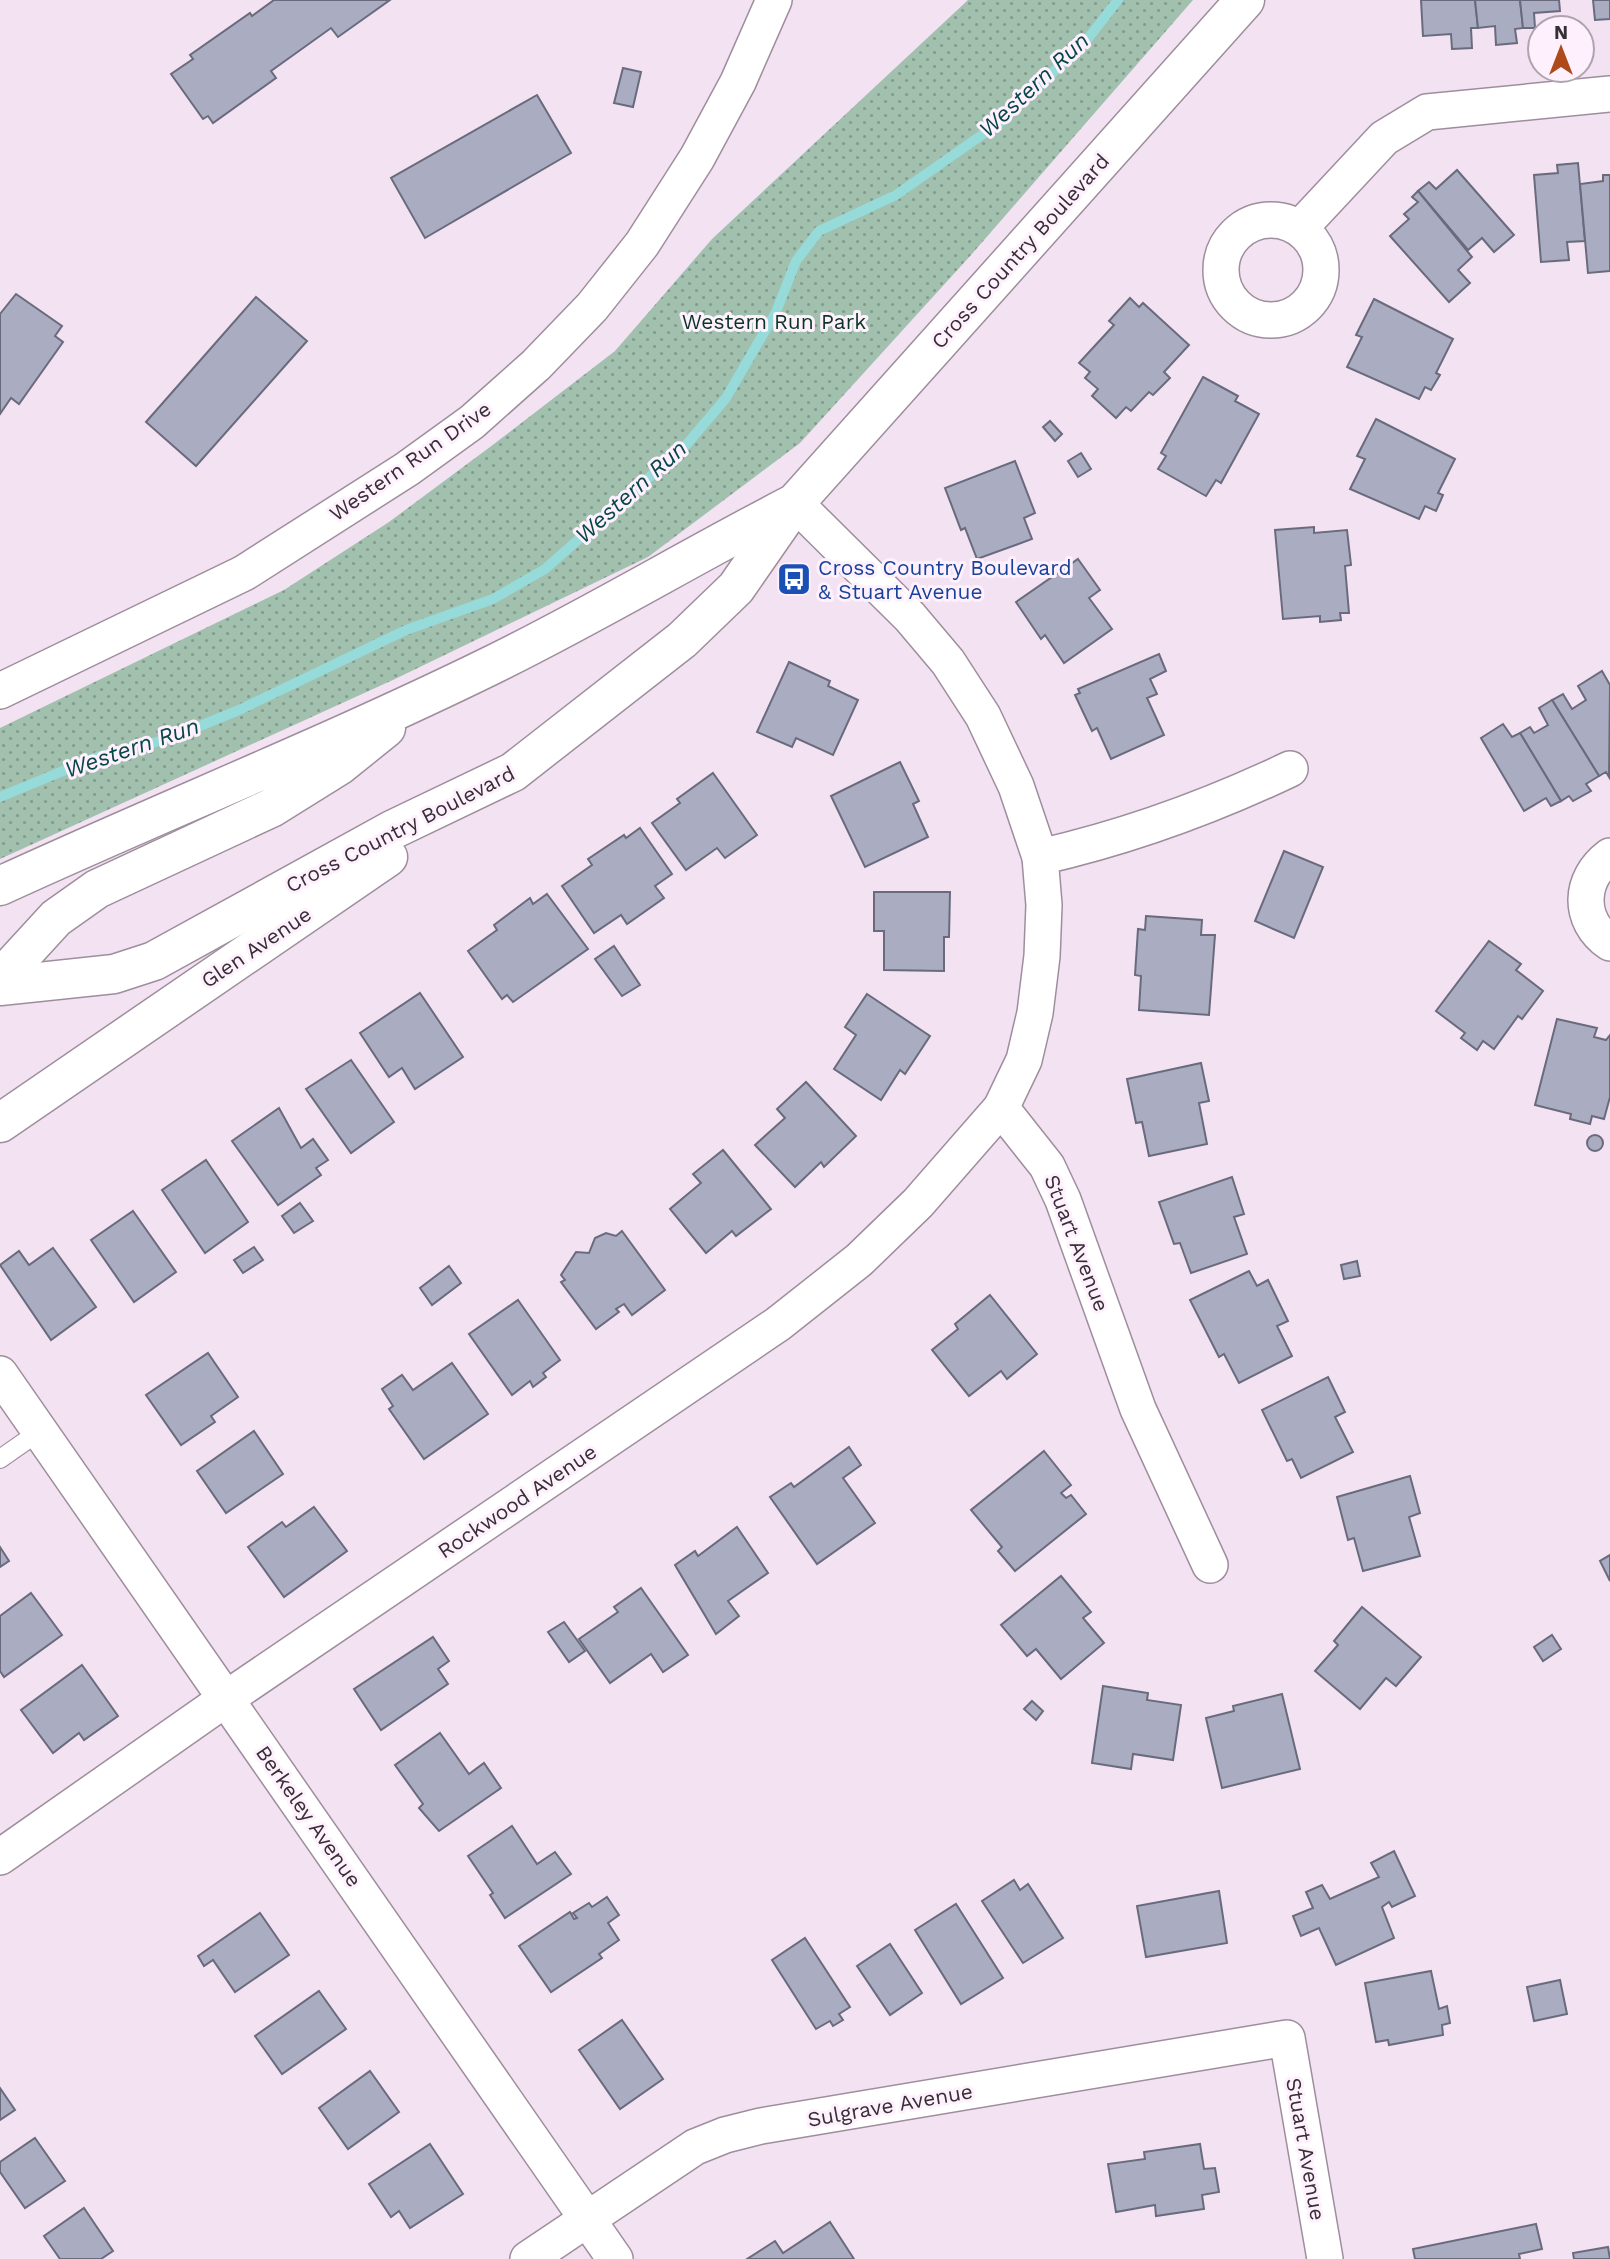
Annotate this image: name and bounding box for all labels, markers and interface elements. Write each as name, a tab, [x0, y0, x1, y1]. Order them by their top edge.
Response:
north arrow	[1526, 14, 1596, 84]
text: N	[1554, 21, 1568, 44]
water label: Western Run	[973, 27, 1095, 143]
street label: Cross Country Boulevard	[926, 148, 1114, 354]
park label: Western Run Park	[682, 309, 866, 334]
street label: Western Run Drive	[324, 396, 496, 526]
water label: Western Run	[570, 435, 692, 549]
place label: Cross Country Boulevard & Stuart Avenue	[818, 555, 1072, 604]
bus stop icon: Cross Country Boulevard & Stuart Avenue	[775, 560, 813, 598]
water label: Western Run	[61, 712, 203, 784]
street label: Cross Country Boulevard	[281, 760, 519, 898]
street label: Glen Avenue	[196, 901, 316, 993]
street label: Stuart Avenue	[1039, 1171, 1115, 1315]
street label: Rockwood Avenue	[433, 1439, 601, 1563]
street label: Berkeley Avenue	[251, 1740, 367, 1892]
street label: Stuart Avenue	[1281, 2076, 1331, 2222]
street label: Sulgrave Avenue	[805, 2078, 975, 2132]

